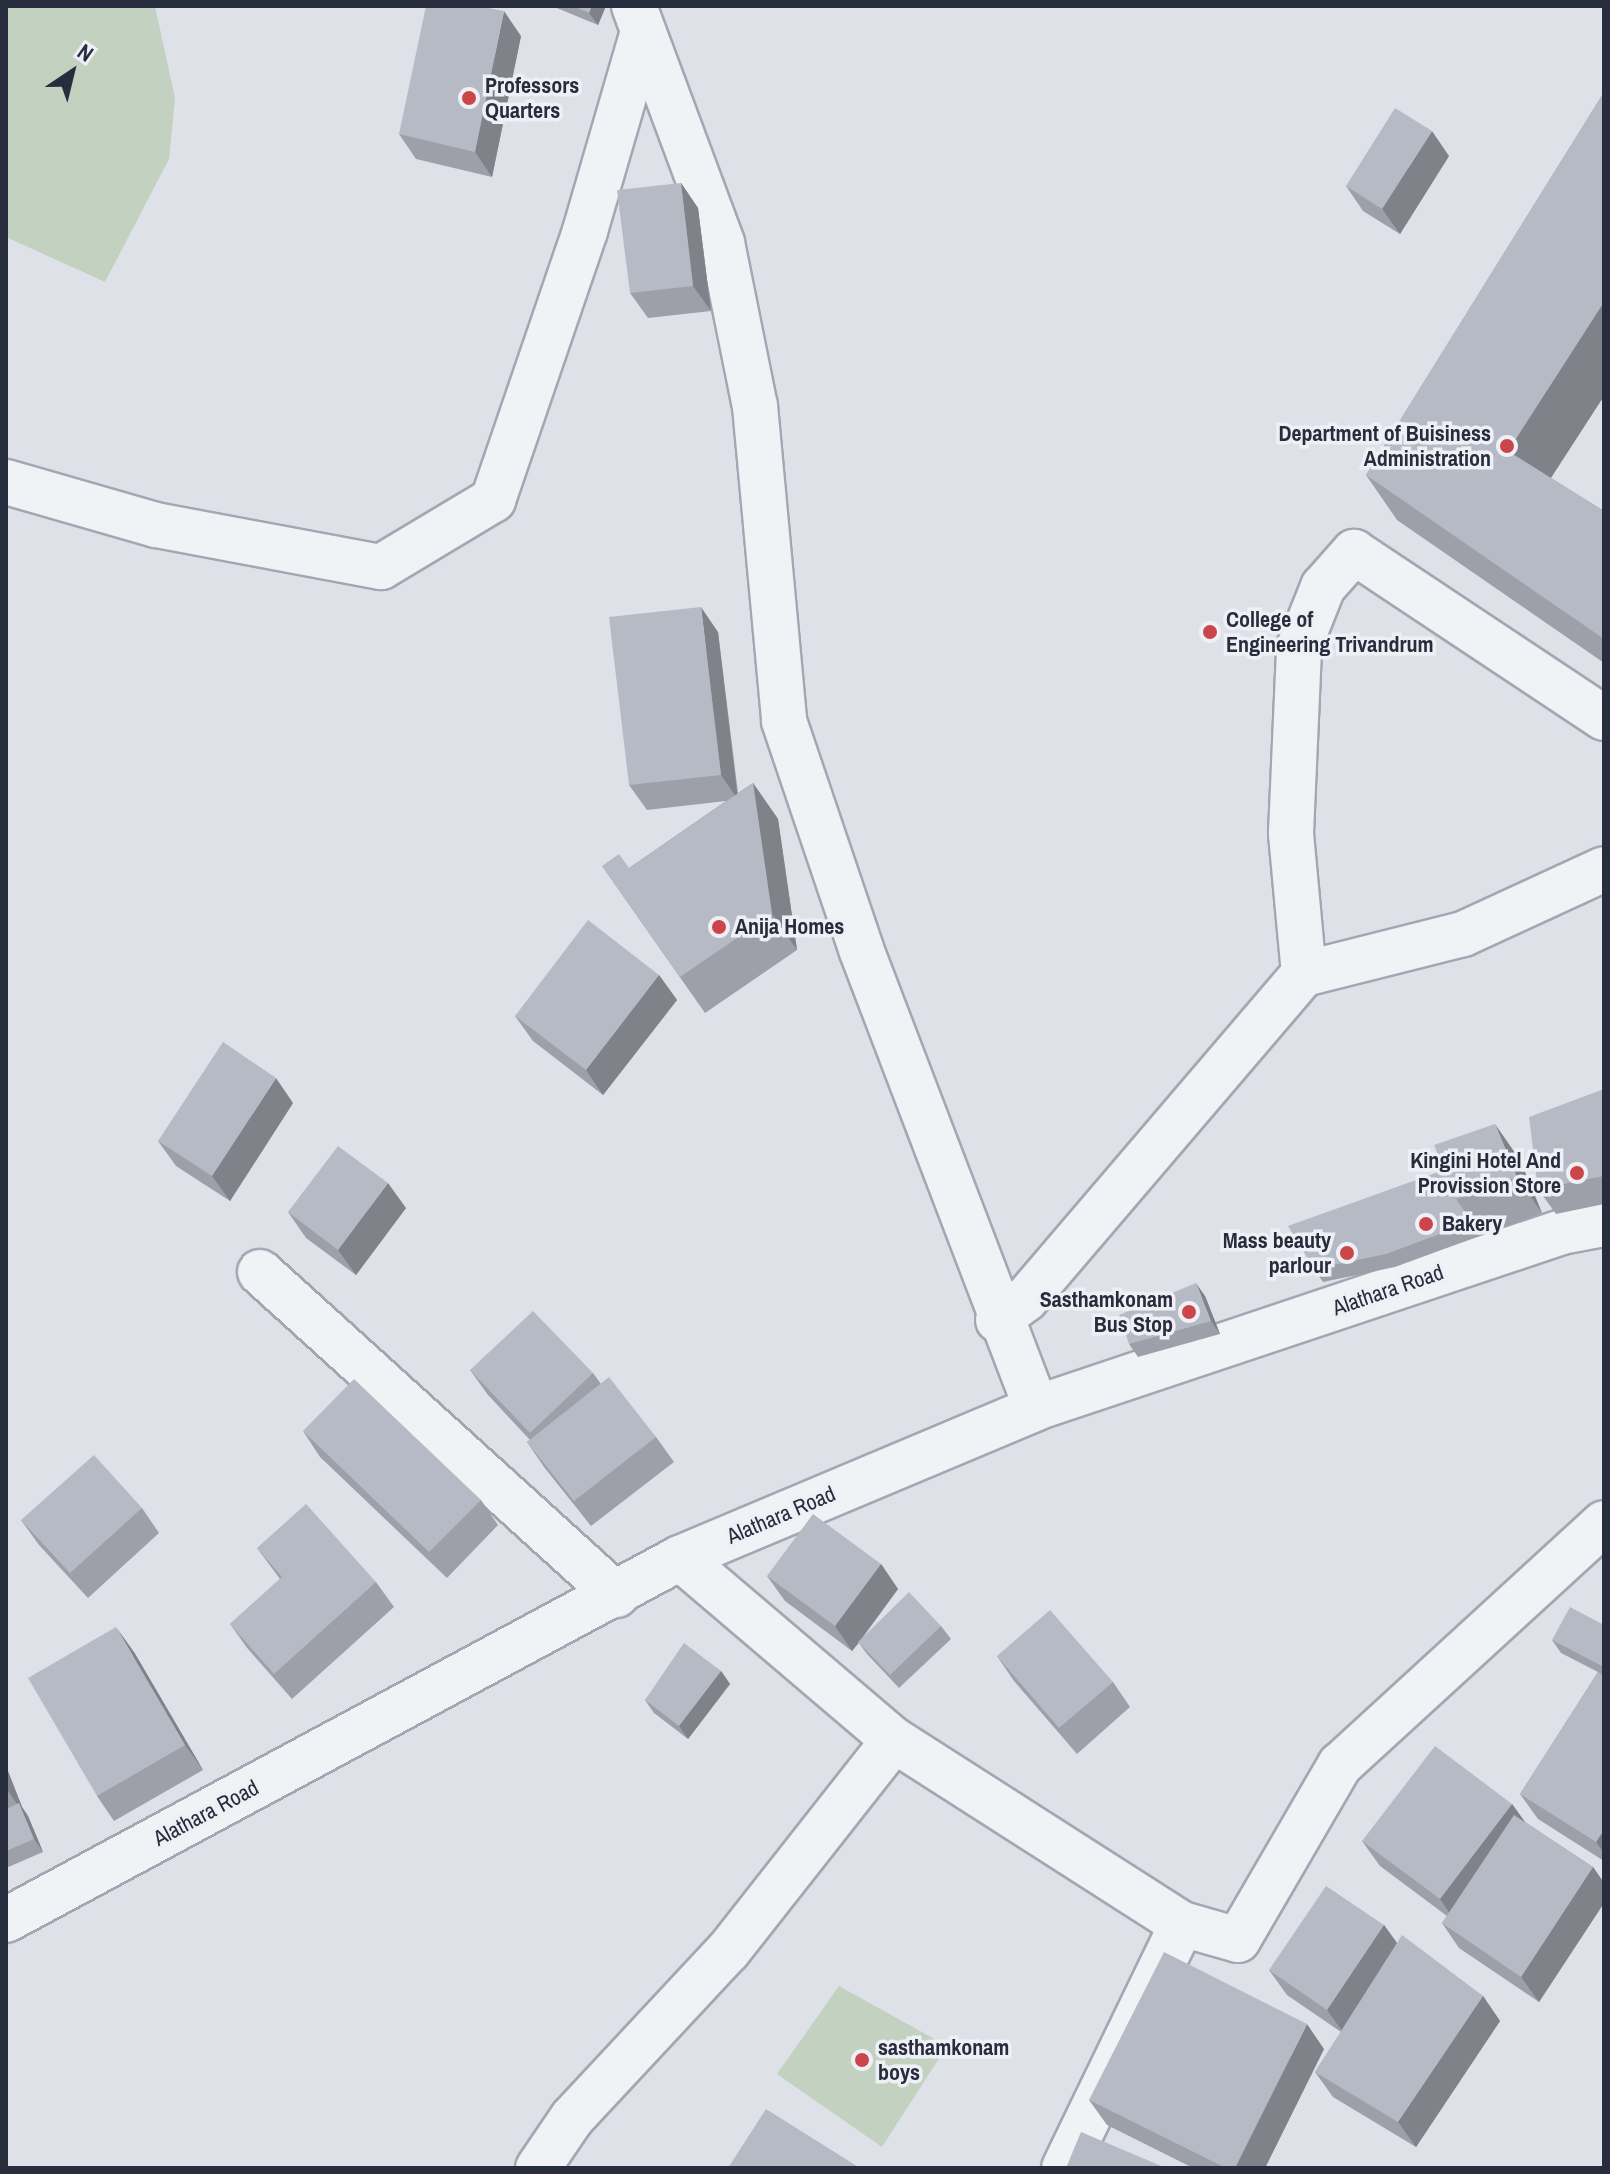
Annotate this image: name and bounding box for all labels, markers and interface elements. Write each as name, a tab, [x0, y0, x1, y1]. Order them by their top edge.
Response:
north arrow	[32, 32, 112, 112]
text: N	[72, 36, 100, 68]
place label: Professors Quarters	[485, 72, 579, 124]
marker: Professors Quarters	[460, 89, 478, 107]
place label: Department of Buisiness Administration	[1278, 420, 1491, 472]
marker: Department of Buisiness Administration	[1498, 437, 1516, 455]
place label: College of Engineering Trivandrum	[1226, 606, 1434, 658]
marker: College of Engineering Trivandrum	[1201, 623, 1219, 641]
place label: Anija Homes	[735, 914, 844, 940]
marker: Anija Homes	[710, 918, 728, 936]
place label: Kingini Hotel And Provission Store	[1410, 1147, 1561, 1198]
marker: Kingini Hotel And Provission Store	[1568, 1164, 1586, 1182]
place label: Bakery	[1442, 1211, 1502, 1237]
marker: Bakery	[1417, 1215, 1435, 1233]
place label: Mass beauty parlour	[1223, 1227, 1331, 1278]
marker: Mass beauty parlour	[1338, 1244, 1356, 1262]
street label: Alathara Road	[1329, 1259, 1447, 1321]
place label: Sasthamkonam Bus Stop	[1040, 1286, 1173, 1338]
marker: Sasthamkonam Bus Stop	[1180, 1303, 1198, 1321]
street label: Alathara Road	[723, 1480, 839, 1550]
street label: Alathara Road	[149, 1774, 263, 1852]
place label: sasthamkonam boys	[878, 2034, 1009, 2086]
marker: sasthamkonam boys	[853, 2051, 871, 2069]

